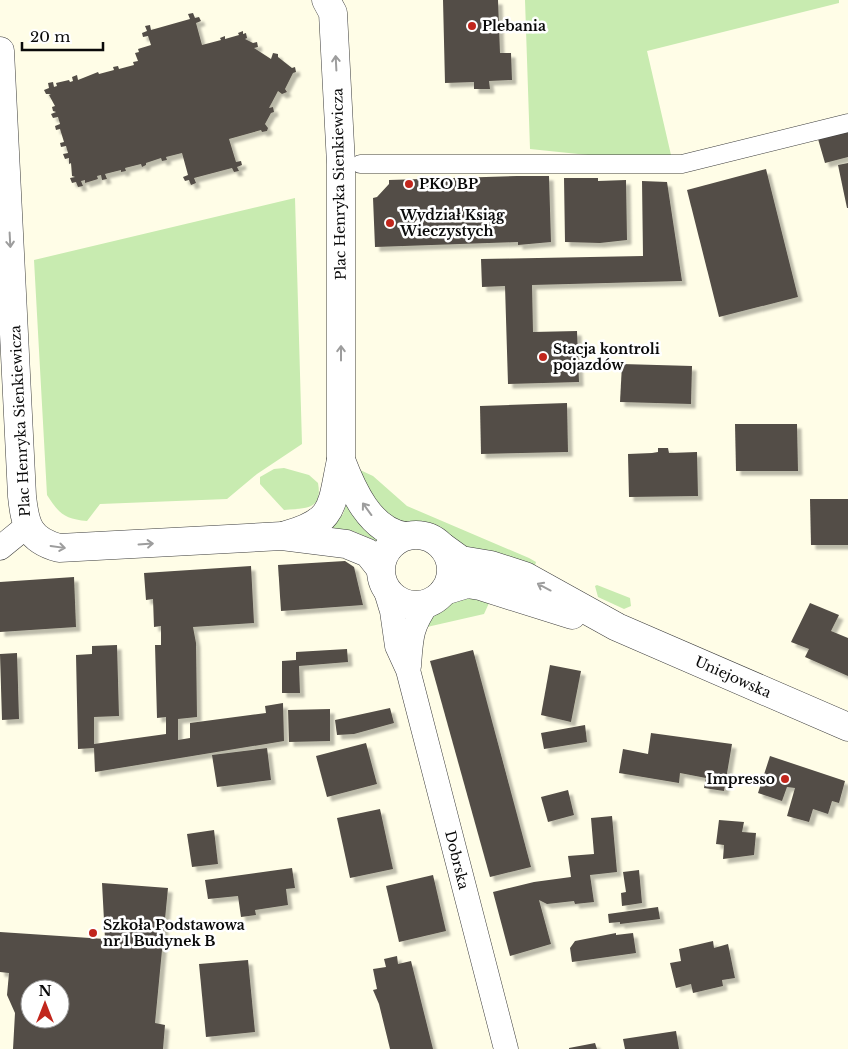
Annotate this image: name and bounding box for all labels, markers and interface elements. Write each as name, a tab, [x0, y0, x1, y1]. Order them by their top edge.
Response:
place label: Plebania	[482, 17, 546, 35]
scale bar	[22, 20, 104, 52]
marker: Plebania	[466, 20, 478, 32]
text: 20 m	[30, 27, 70, 46]
one-way arrow	[331, 55, 340, 71]
street label: Plac Henryka Sienkiewicza	[328, 88, 350, 280]
place label: PKO BP	[419, 175, 478, 193]
marker: PKO BP	[403, 178, 415, 190]
place label: Wydział Ksiąg Wieczystych	[399, 206, 505, 240]
marker: Wydział Ksiąg Wieczystych	[384, 217, 396, 229]
one-way arrow	[5, 232, 14, 248]
street label: Plac Henryka Sienkiewicza	[6, 324, 34, 517]
place label: Stacja kontroli pojazdów	[553, 340, 660, 374]
one-way arrow	[336, 345, 346, 362]
marker: Stacja kontroli pojazdów	[537, 351, 549, 363]
one-way arrow	[362, 502, 372, 516]
one-way arrow	[138, 540, 154, 549]
one-way arrow	[50, 542, 66, 552]
one-way arrow	[537, 581, 552, 591]
street label: Uniejowska	[692, 652, 774, 702]
place label: Impresso	[706, 770, 775, 788]
marker: Impresso	[779, 773, 791, 785]
street label: Dobrska	[441, 829, 473, 892]
place label: Szkoła Podstawowa nr 1 Budynek B	[103, 916, 245, 950]
marker: Szkoła Podstawowa nr 1 Budynek B	[87, 927, 99, 939]
north arrow	[20, 979, 70, 1029]
text: N	[38, 982, 52, 1000]

